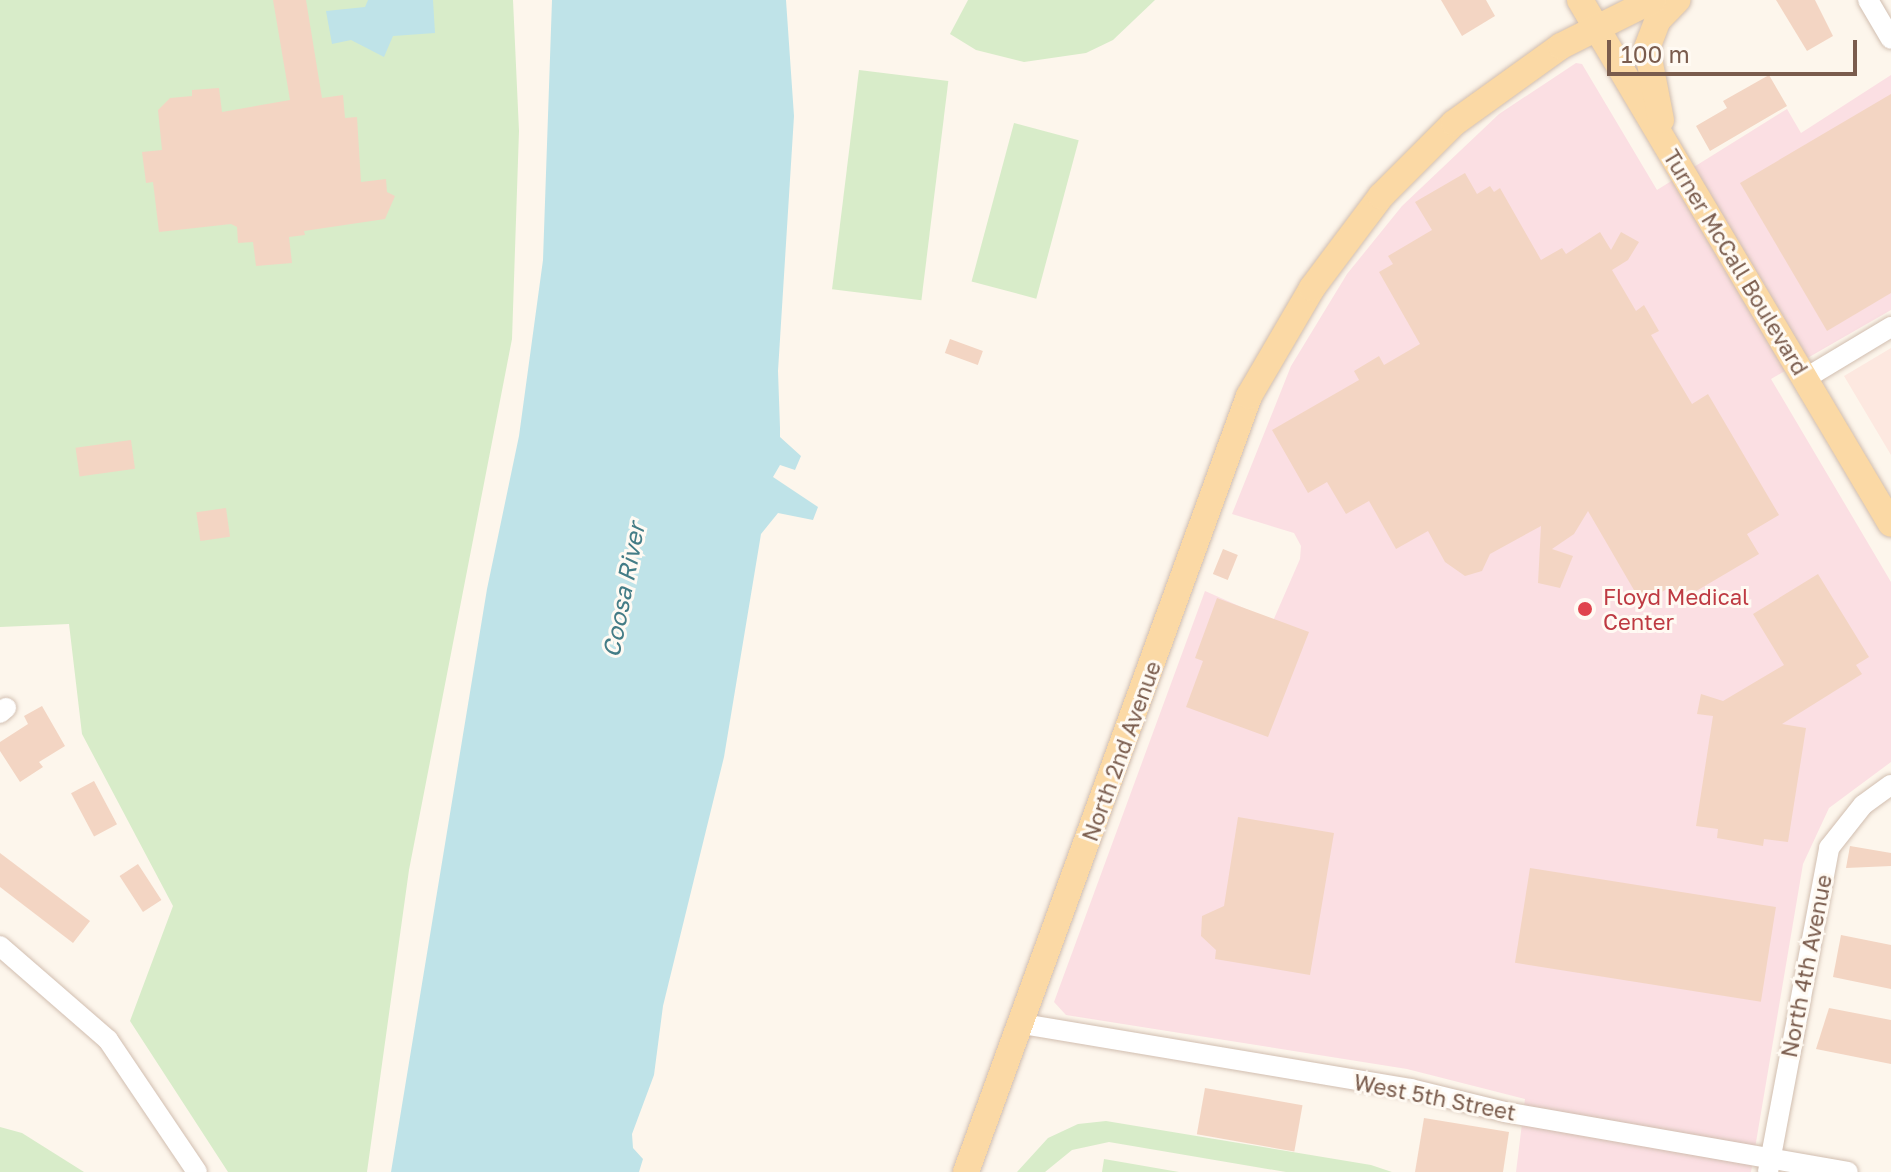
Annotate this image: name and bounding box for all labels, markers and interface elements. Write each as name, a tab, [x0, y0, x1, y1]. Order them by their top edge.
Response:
scale bar	[1611, 24, 1861, 74]
text: 100 m	[1621, 39, 1690, 68]
street label: Turner McCall Boulevard	[1658, 145, 1814, 379]
water label: Coosa River	[596, 520, 650, 660]
place label: Floyd Medical Center	[1603, 583, 1749, 634]
marker: Floyd Medical Center	[1574, 598, 1596, 620]
street label: North 2nd Avenue	[1076, 657, 1166, 845]
street label: North 4th Avenue	[1775, 872, 1837, 1060]
street label: West 5th Street	[1352, 1068, 1518, 1126]

